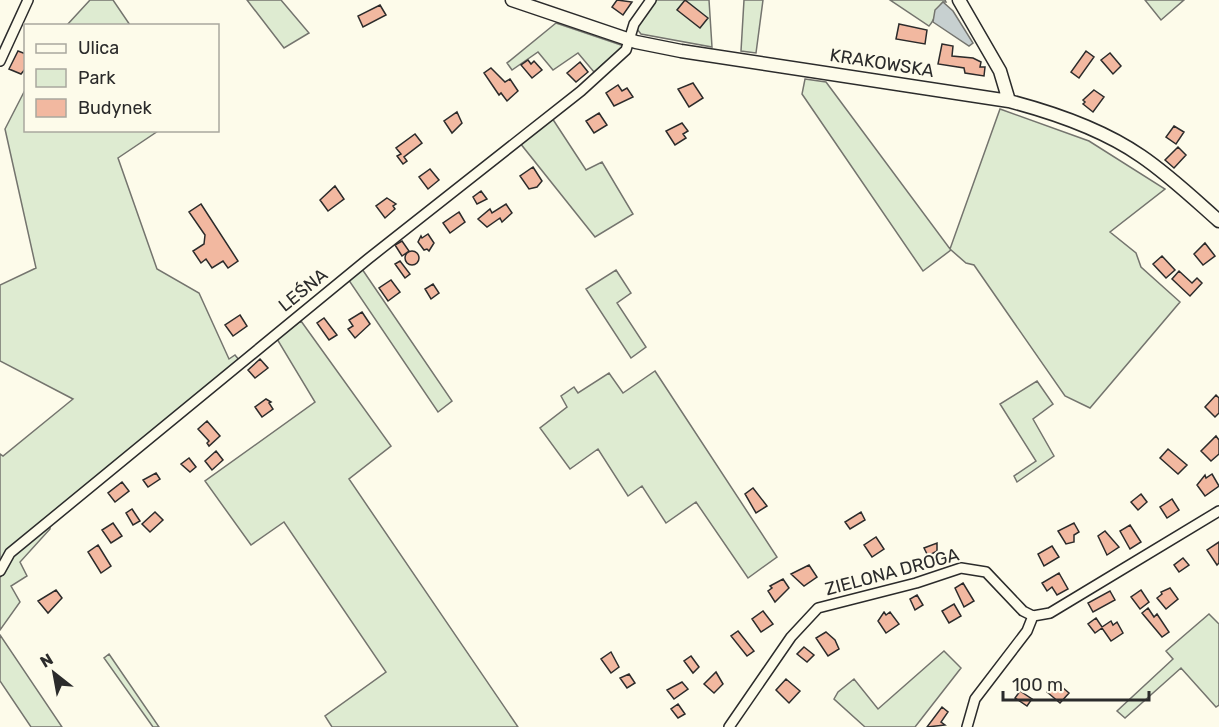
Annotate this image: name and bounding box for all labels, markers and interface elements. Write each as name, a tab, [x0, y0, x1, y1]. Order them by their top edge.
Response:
legend	[24, 24, 219, 132]
text: Ulica	[78, 37, 119, 59]
street label: KRAKOWSKA	[828, 44, 936, 82]
text: Park	[78, 67, 116, 89]
text: Budynek	[78, 97, 152, 119]
street label: LEŚNA	[274, 264, 332, 316]
street label: ZIELONA DROGA	[823, 544, 961, 600]
north arrow	[24, 643, 84, 703]
text: N	[37, 649, 56, 672]
scale bar	[1003, 664, 1148, 702]
text: 100 m	[1012, 674, 1063, 696]

